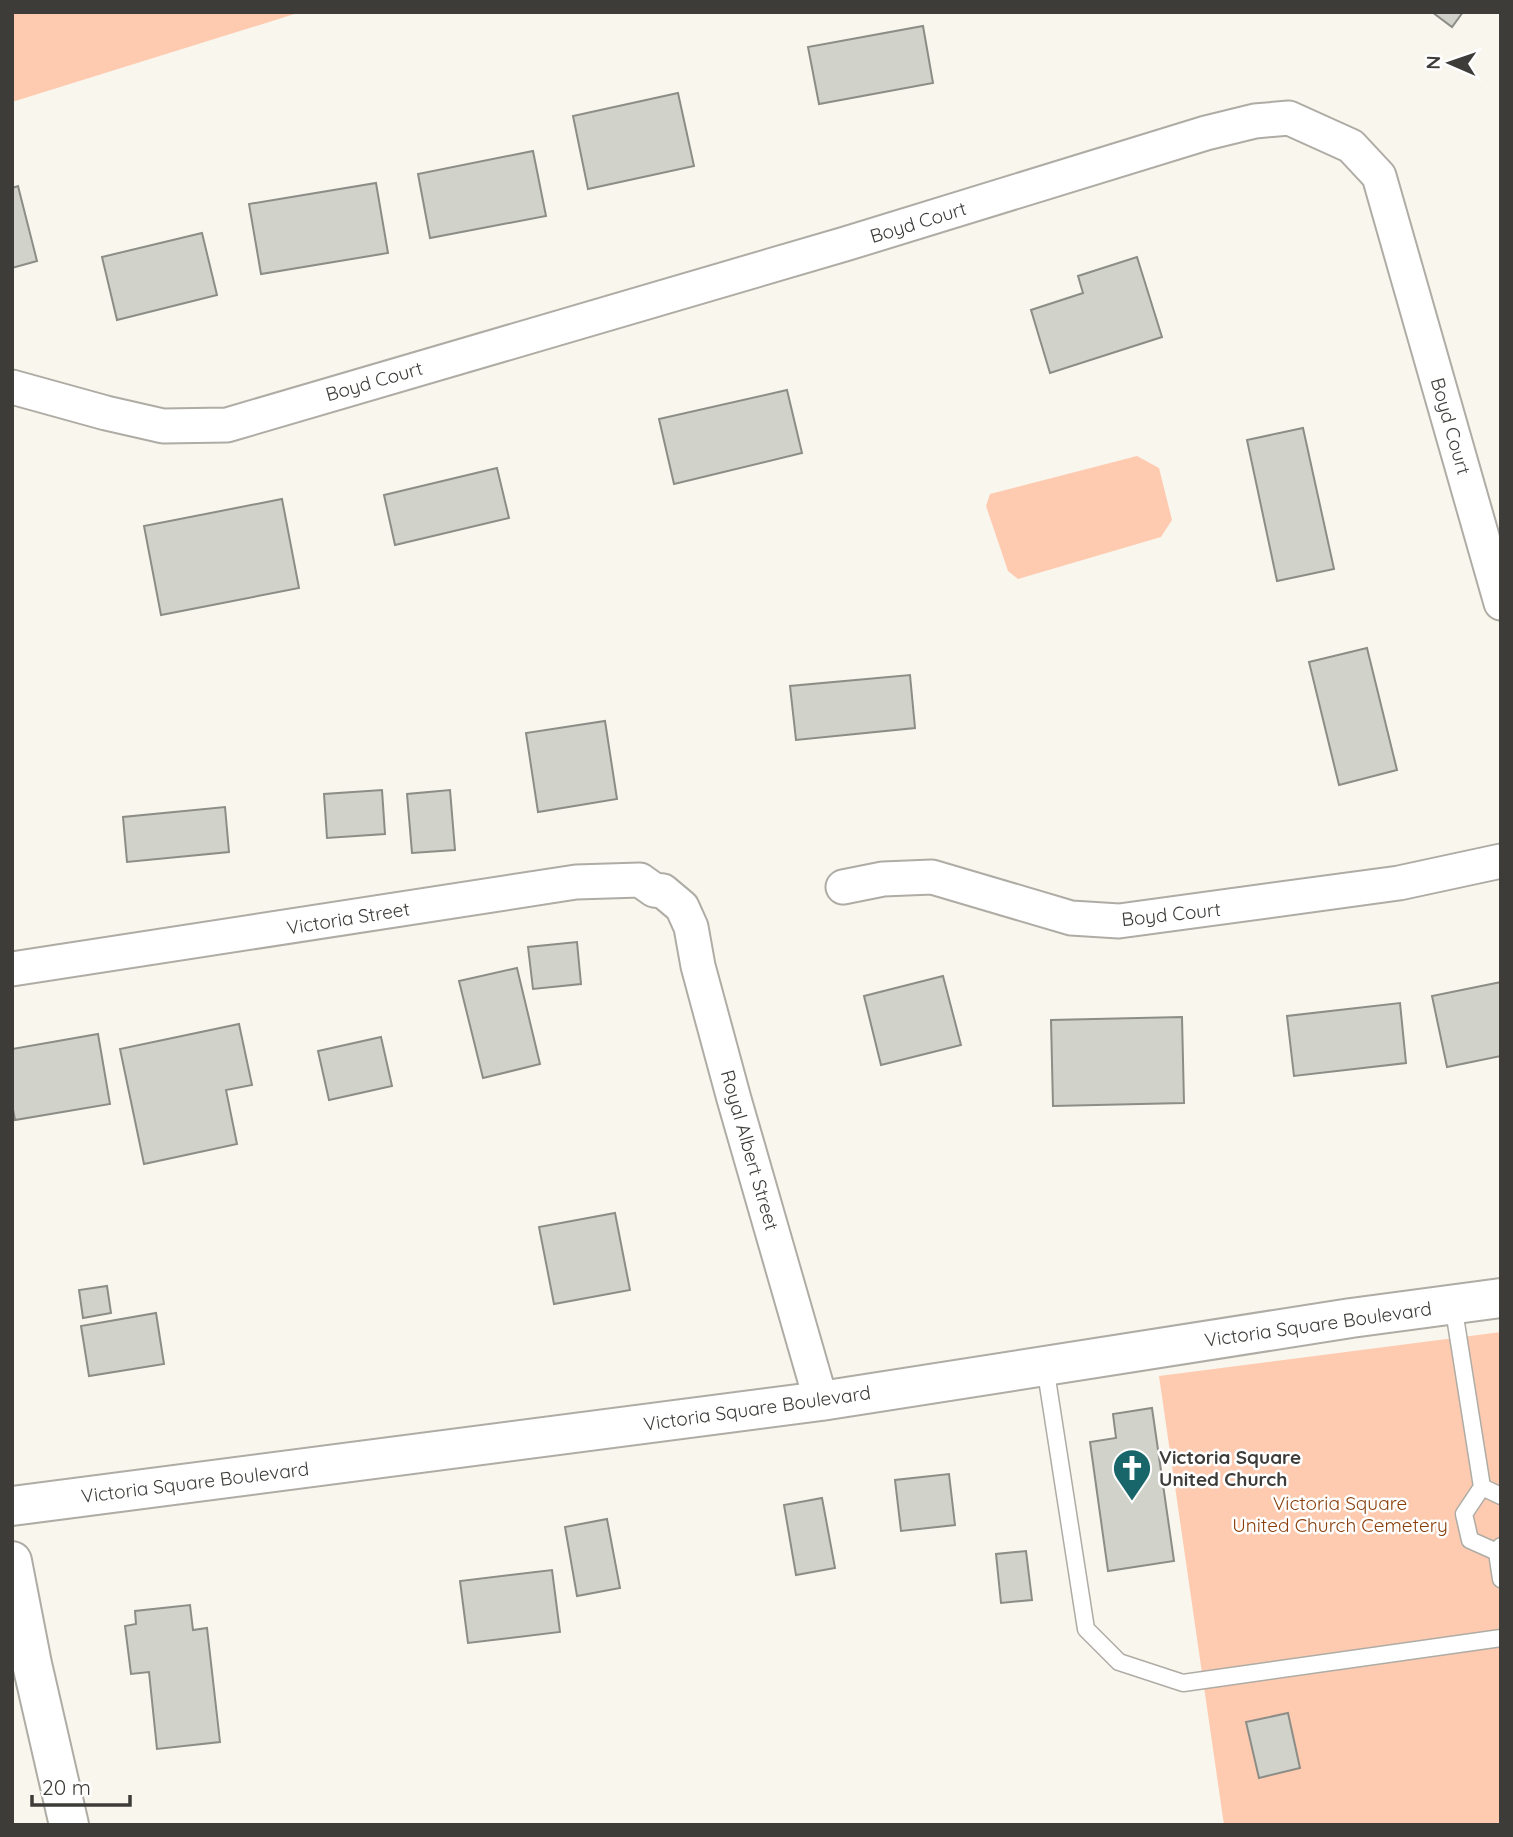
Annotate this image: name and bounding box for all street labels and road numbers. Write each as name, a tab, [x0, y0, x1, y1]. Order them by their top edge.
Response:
street label: Boyd Court	[867, 196, 969, 248]
street label: Boyd Court	[323, 356, 425, 406]
street label: Boyd Court	[1426, 375, 1476, 477]
street label: Victoria Street	[285, 896, 411, 940]
street label: Boyd Court	[1120, 897, 1222, 931]
street label: Royal Albert Street	[716, 1067, 784, 1233]
street label: Victoria Square Boulevard	[1203, 1296, 1433, 1352]
street label: Victoria Square Boulevard	[642, 1380, 872, 1436]
street label: Victoria Square Boulevard	[80, 1456, 310, 1508]

